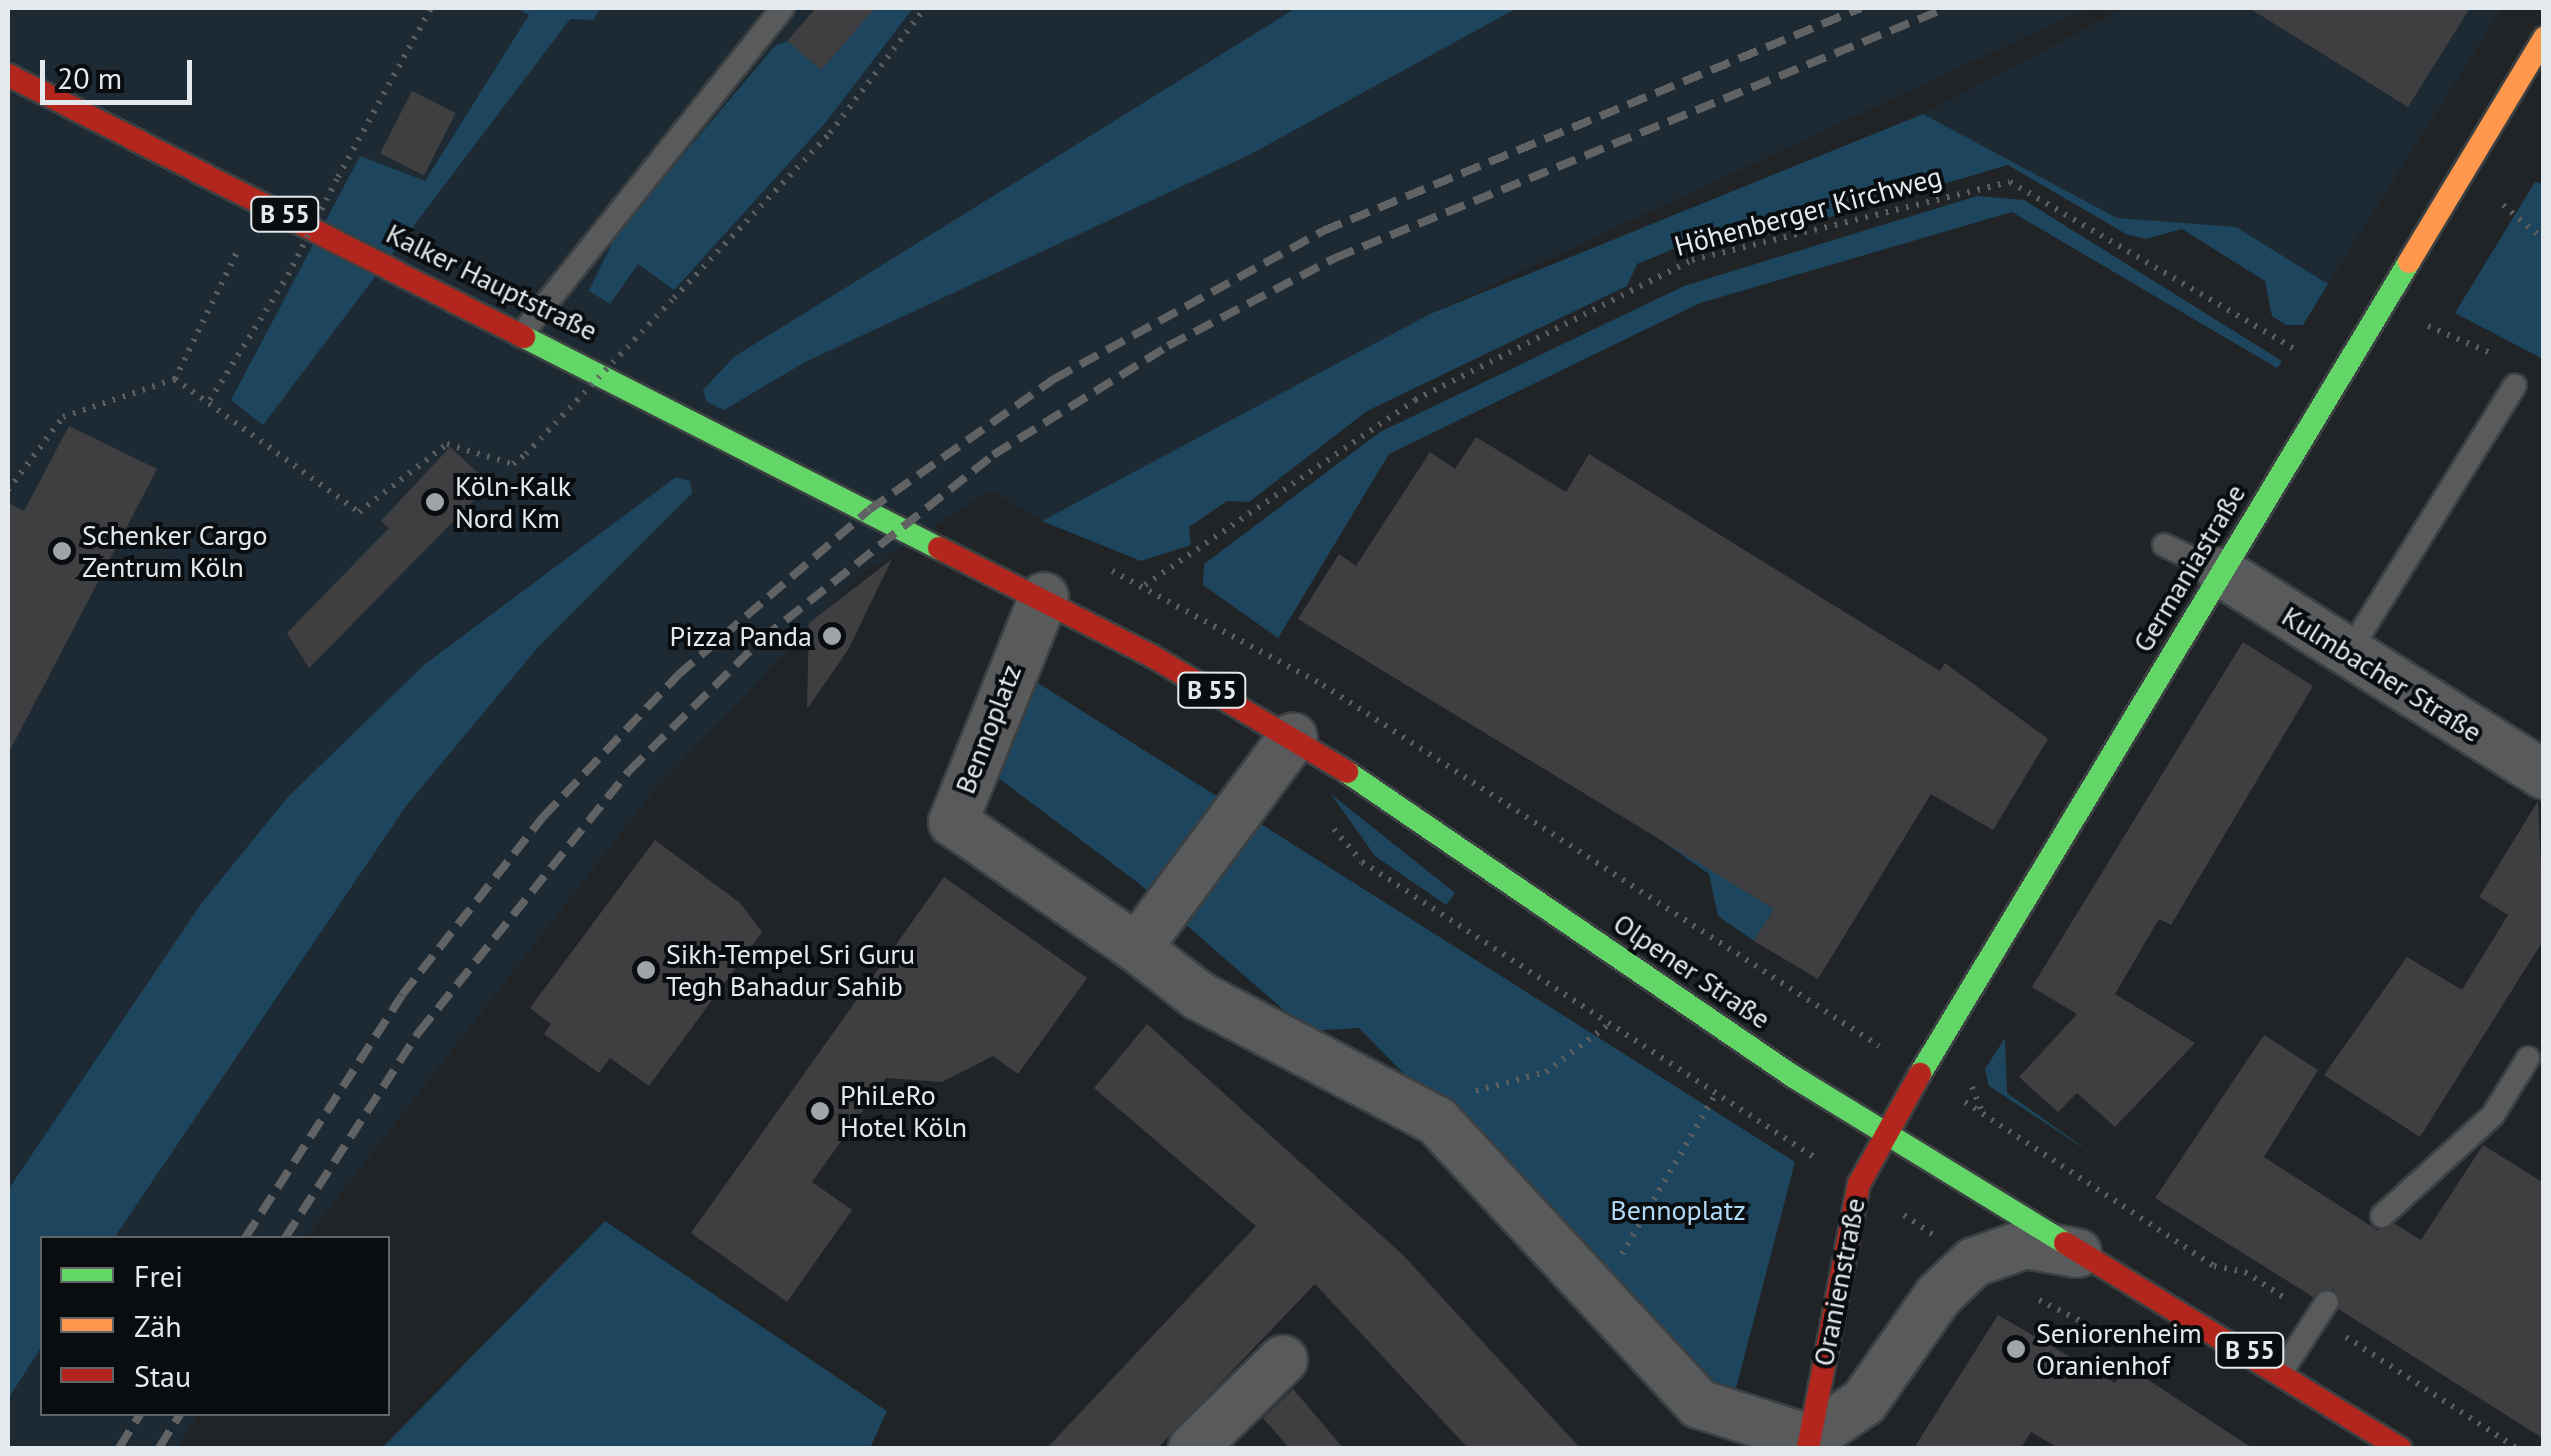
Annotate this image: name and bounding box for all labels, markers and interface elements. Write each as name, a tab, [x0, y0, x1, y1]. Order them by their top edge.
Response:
scale bar	[45, 40, 198, 102]
text: 20 m	[57, 58, 122, 97]
street label: Höhenberger Kirchweg	[1671, 159, 1945, 263]
road number: B 55	[250, 194, 320, 234]
street label: Kalker Hauptstraße	[381, 216, 603, 348]
place label: Köln-Kalk Nord Km	[455, 469, 571, 535]
street label: Germaniastraße	[2126, 478, 2252, 658]
marker: Köln-Kalk Nord Km	[424, 491, 446, 513]
place label: Schenker Cargo Zentrum Köln	[82, 518, 268, 584]
marker: Schenker Cargo Zentrum Köln	[51, 540, 73, 562]
street label: Kulmbacher Straße	[2276, 599, 2488, 749]
place label: Pizza Panda	[670, 619, 812, 653]
marker: Pizza Panda	[821, 625, 843, 647]
street label: Bennoplatz	[948, 660, 1028, 798]
road number: B 55	[1177, 670, 1247, 710]
street label: Olpener Straße	[1607, 906, 1777, 1036]
place label: Sikh-Tempel Sri Guru Tegh Bahadur Sahib	[666, 937, 915, 1003]
marker: Sikh-Tempel Sri Guru Tegh Bahadur Sahib	[635, 959, 657, 981]
place label: PhiLeRo Hotel Köln	[840, 1078, 967, 1144]
marker: PhiLeRo Hotel Köln	[809, 1100, 831, 1122]
park label: Bennoplatz	[1610, 1193, 1746, 1227]
street label: Oranienstraße	[1806, 1195, 1872, 1369]
legend	[40, 1236, 390, 1416]
text: Frei	[134, 1256, 183, 1295]
text: Zäh	[134, 1306, 182, 1345]
place label: Seniorenheim Oranienhof	[2036, 1316, 2202, 1382]
road number: B 55	[2215, 1330, 2285, 1370]
marker: Seniorenheim Oranienhof	[2005, 1338, 2027, 1360]
text: Stau	[134, 1356, 191, 1395]

